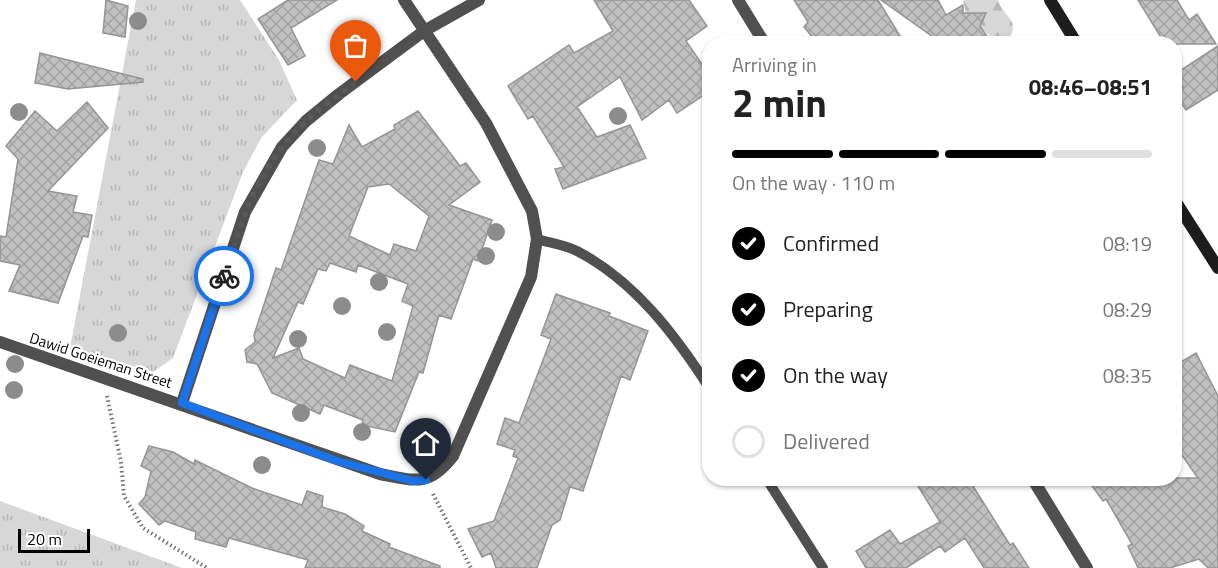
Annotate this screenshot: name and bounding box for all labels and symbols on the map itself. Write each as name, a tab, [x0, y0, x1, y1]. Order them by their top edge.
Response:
pin	[330, 20, 381, 82]
courier	[194, 246, 254, 306]
street label: Dawid Goeieman Street	[27, 326, 176, 394]
pin	[400, 418, 451, 480]
scale bar	[18, 526, 90, 554]

